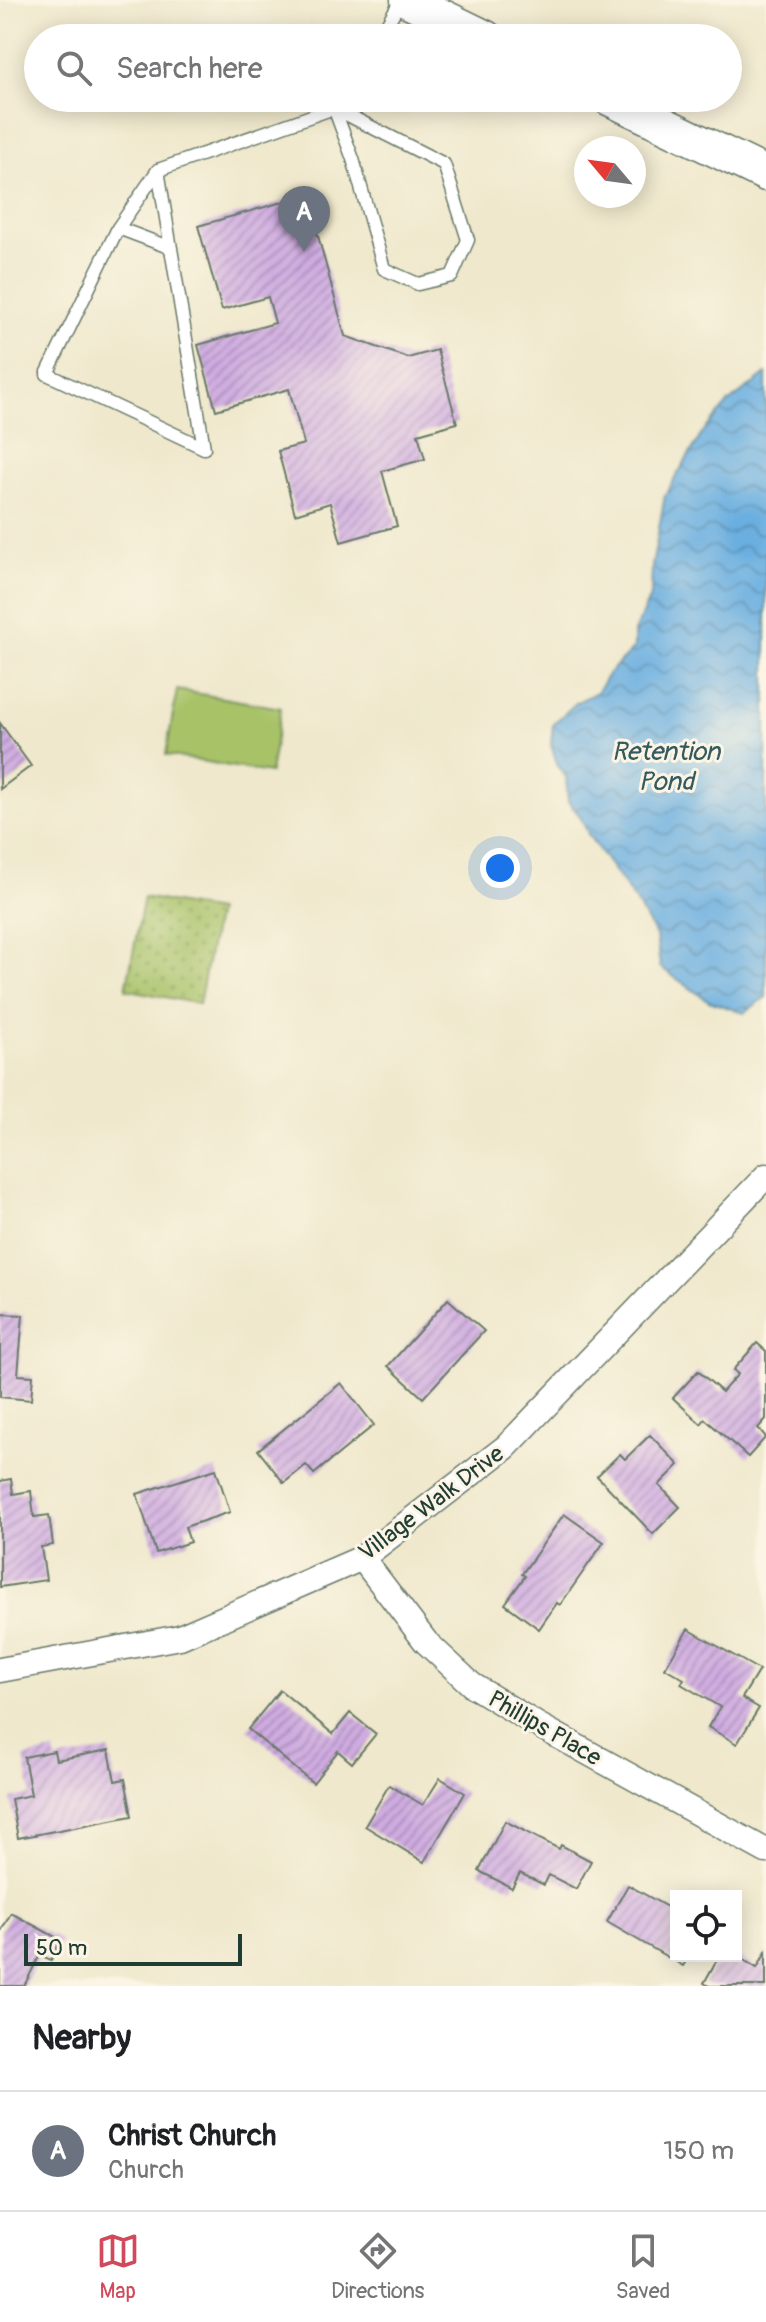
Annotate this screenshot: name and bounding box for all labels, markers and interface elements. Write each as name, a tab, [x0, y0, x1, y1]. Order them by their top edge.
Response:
search box	[24, 24, 742, 112]
icon: search	[52, 46, 96, 90]
text: Search here	[116, 50, 263, 87]
north arrow	[574, 136, 646, 208]
pin: A	[278, 186, 330, 252]
water label: Retention Pond	[612, 736, 722, 798]
your location	[480, 848, 520, 888]
street label: Village Walk Drive	[353, 1439, 510, 1567]
street label: Phillips Place	[483, 1684, 607, 1773]
map controls	[670, 1890, 742, 1962]
button: locate	[670, 1890, 742, 1962]
scale bar	[24, 1930, 242, 1966]
text: 50 m	[36, 1934, 87, 1962]
text: Nearby	[32, 2017, 131, 2060]
text: Christ Church	[108, 2117, 276, 2154]
text: A	[50, 2135, 66, 2167]
text: 150 m	[663, 2135, 734, 2167]
text: Church	[108, 2154, 184, 2186]
tab: Map	[96, 2229, 140, 2305]
tab: Directions	[331, 2229, 424, 2305]
tab: Saved	[616, 2229, 670, 2305]

